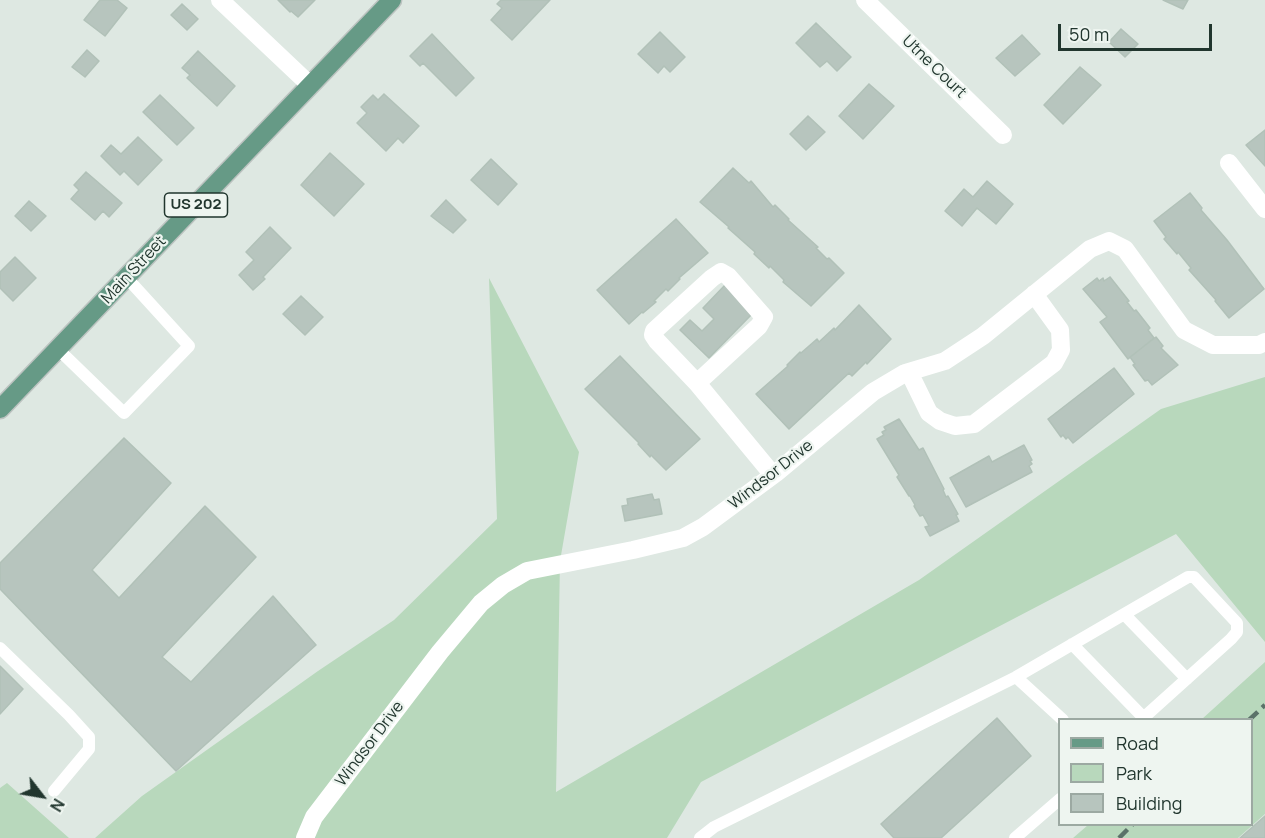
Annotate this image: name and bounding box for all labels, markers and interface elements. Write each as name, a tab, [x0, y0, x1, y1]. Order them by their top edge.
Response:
scale bar	[1061, 12, 1216, 50]
text: 50 m	[1069, 22, 1109, 46]
street label: Utne Court	[898, 32, 970, 102]
road number: US 202	[164, 193, 228, 217]
street label: Main Street	[98, 232, 170, 308]
street label: Windsor Drive	[725, 436, 817, 514]
street label: Windsor Drive	[332, 698, 408, 790]
legend	[1058, 718, 1253, 826]
text: Road	[1116, 731, 1159, 755]
text: Park	[1116, 761, 1152, 785]
north arrow	[12, 766, 72, 826]
text: Building	[1116, 791, 1182, 815]
text: N	[45, 795, 70, 816]

